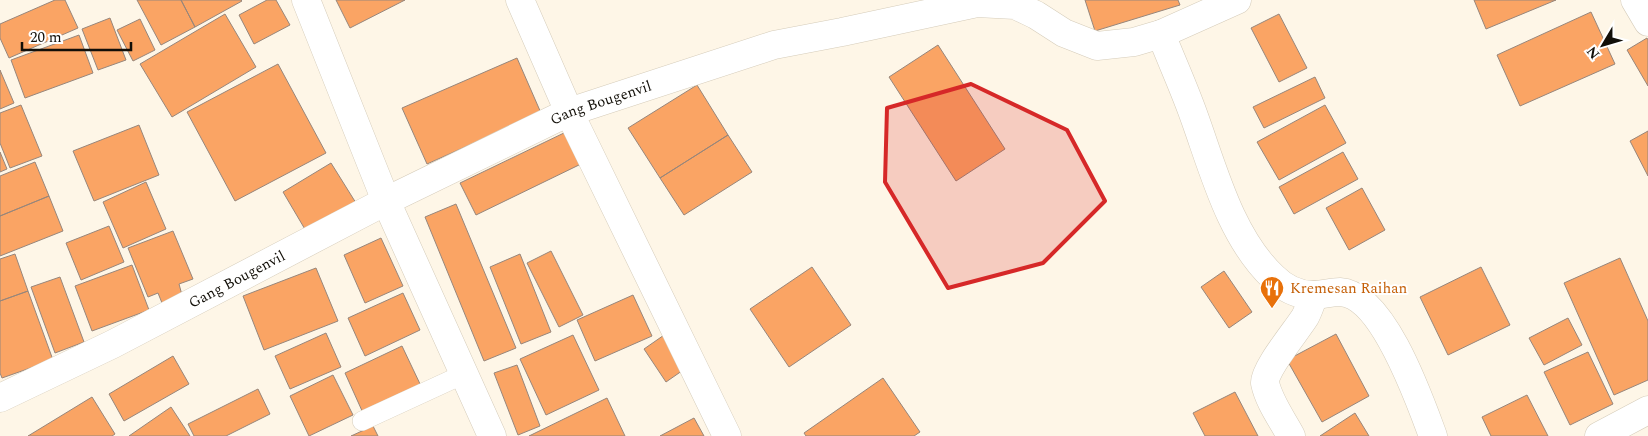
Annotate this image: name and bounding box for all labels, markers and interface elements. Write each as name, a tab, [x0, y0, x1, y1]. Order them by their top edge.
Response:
scale bar	[22, 20, 131, 52]
north arrow	[1578, 20, 1628, 70]
text: 20 m	[30, 26, 62, 49]
text: N	[1581, 42, 1605, 64]
street label: Gang Bougenvil	[546, 74, 655, 131]
street label: Gang Bougenvil	[184, 244, 289, 314]
restaurant icon: Kremesan Raihan	[1259, 275, 1285, 309]
place label: Kremesan Raihan	[1290, 277, 1408, 300]

